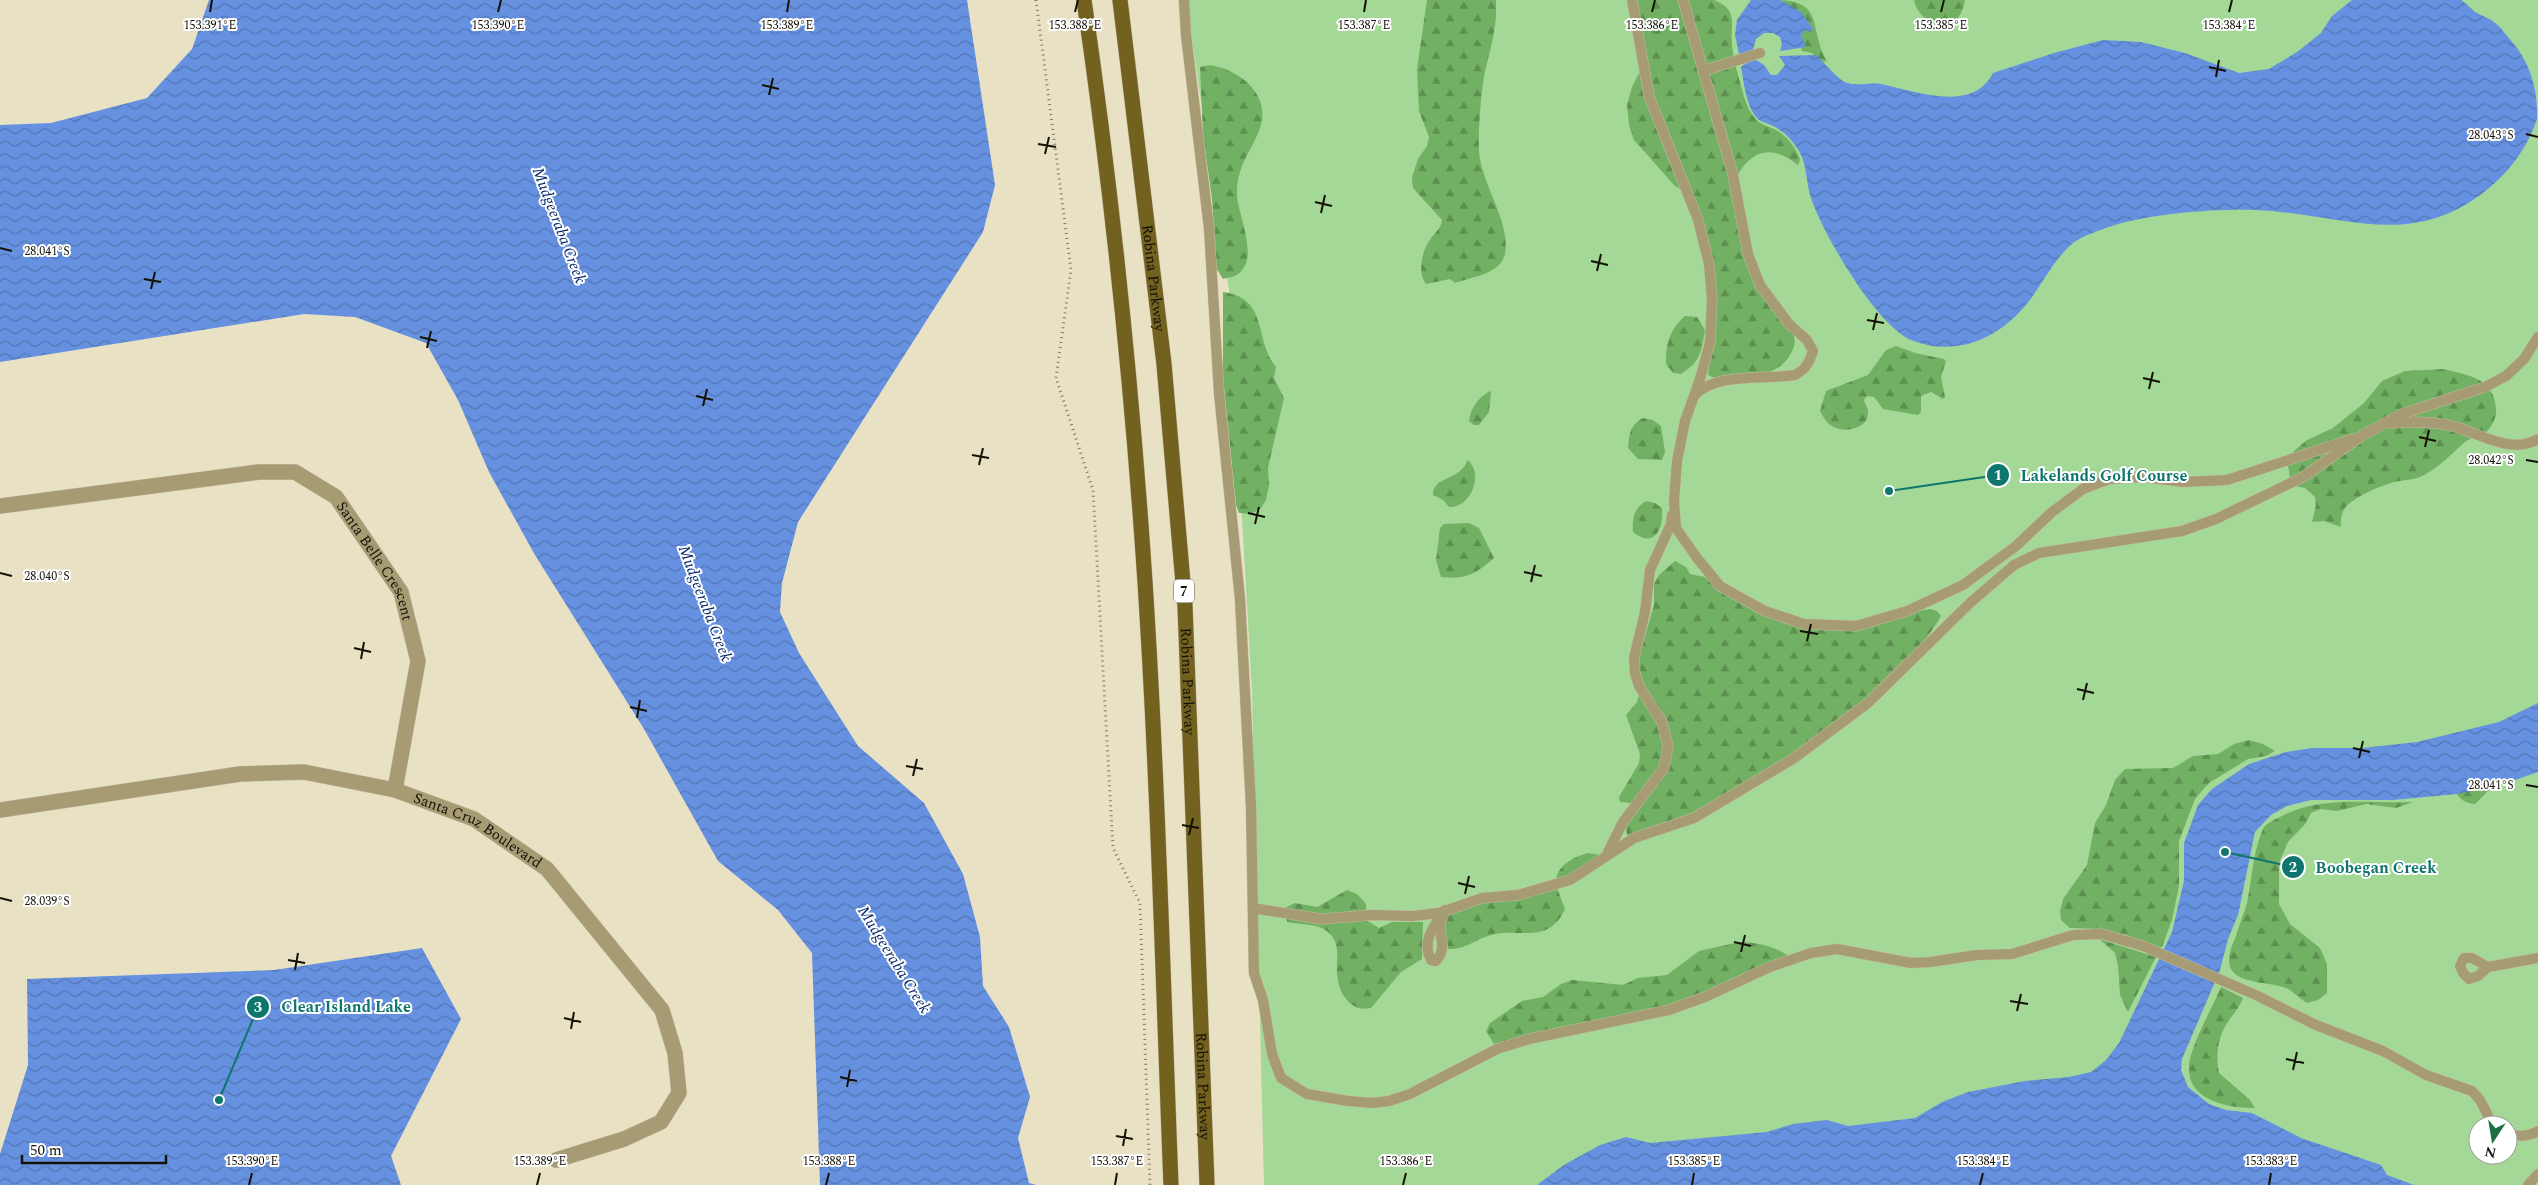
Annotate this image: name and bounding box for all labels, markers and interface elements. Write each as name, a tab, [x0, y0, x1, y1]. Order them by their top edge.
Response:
text: 153.391°E	[184, 16, 236, 35]
text: 153.390°E	[472, 16, 524, 35]
text: 153.389°E	[761, 16, 813, 35]
text: 153.388°E	[1049, 16, 1101, 35]
text: 153.387°E	[1338, 16, 1390, 35]
text: 153.386°E	[1626, 16, 1678, 35]
text: 153.385°E	[1915, 16, 1967, 35]
text: 153.384°E	[2203, 16, 2255, 35]
text: 28.043°S	[2468, 126, 2514, 145]
water label: Mudgeeraba Creek	[526, 164, 592, 287]
street label: Robina Parkway	[1135, 223, 1171, 334]
text: 28.041°S	[24, 242, 70, 261]
text: 28.042°S	[2468, 451, 2514, 470]
callout: Lakelands Golf Course	[1985, 460, 2197, 491]
text: 1	[1994, 464, 2002, 487]
text: Lakelands Golf Course	[2020, 464, 2188, 488]
street label: Santa Belle Crescent	[330, 497, 419, 623]
water label: Mudgeeraba Creek	[672, 542, 738, 665]
text: 28.040°S	[24, 567, 70, 586]
road number: 7	[1174, 580, 1194, 602]
street label: Robina Parkway	[1174, 627, 1201, 736]
text: 28.041°S	[2468, 776, 2514, 795]
street label: Santa Cruz Boulevard	[410, 787, 547, 874]
callout: Boobegan Creek	[2280, 851, 2446, 882]
text: 2	[2289, 856, 2297, 879]
text: Boobegan Creek	[2315, 856, 2437, 880]
text: 28.039°S	[24, 892, 70, 911]
water label: Mudgeeraba Creek	[851, 901, 937, 1018]
callout: Clear Island Lake	[246, 991, 420, 1022]
text: Clear Island Lake	[281, 995, 411, 1019]
text: 3	[254, 996, 262, 1019]
street label: Robina Parkway	[1189, 1032, 1216, 1141]
north arrow	[2468, 1115, 2518, 1165]
scale bar	[22, 1132, 166, 1164]
text: 50 m	[30, 1139, 62, 1162]
text: N	[2483, 1141, 2498, 1164]
text: 153.390°E	[226, 1152, 278, 1171]
text: 153.389°E	[514, 1152, 566, 1171]
text: 153.388°E	[803, 1152, 855, 1171]
text: 153.387°E	[1091, 1152, 1143, 1171]
text: 153.386°E	[1380, 1152, 1432, 1171]
text: 153.385°E	[1668, 1152, 1720, 1171]
text: 153.384°E	[1957, 1152, 2009, 1171]
text: 153.383°E	[2245, 1152, 2297, 1171]

